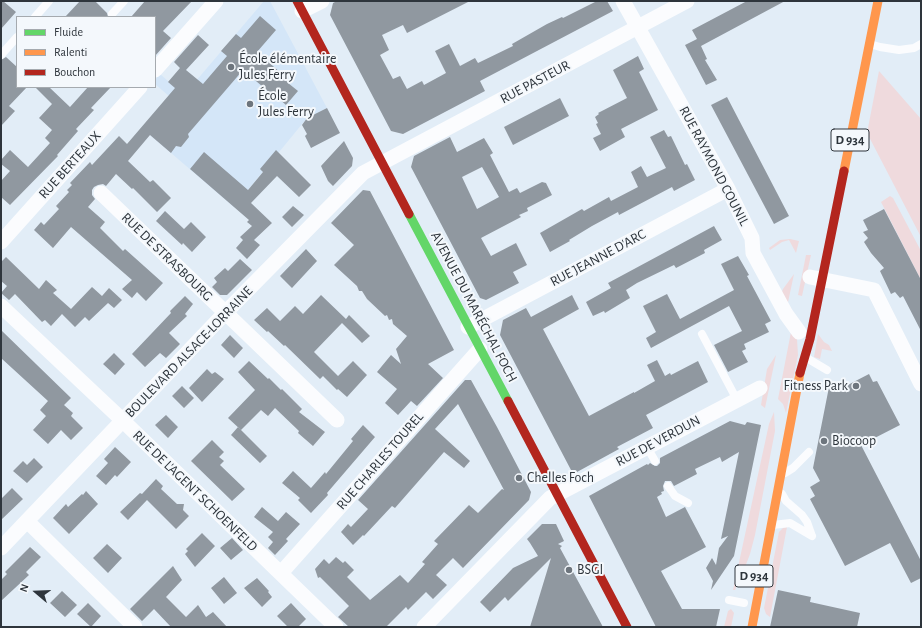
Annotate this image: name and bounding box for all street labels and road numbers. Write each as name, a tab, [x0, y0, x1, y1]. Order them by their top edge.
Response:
street label: RUE PASTEUR	[497, 57, 573, 107]
street label: RUE RAYMOND COUNIL	[675, 103, 753, 229]
street label: RUE BERTEAUX	[35, 128, 105, 202]
road number: D 934	[831, 129, 869, 151]
street label: RUE DE STRASBOURG	[118, 209, 216, 305]
street label: RUE JEANNE D'ARC	[547, 226, 649, 290]
street label: AVENUE DU MARÉCHAL FOCH	[427, 229, 521, 385]
street label: BOULEVARD ALSACE-LORRAINE	[122, 283, 256, 421]
street label: RUE CHARLES TOUREL	[333, 409, 427, 513]
street label: RUE DE VERDUN	[613, 412, 703, 470]
street label: RUE DE L'AGENT SCHOENFELD	[129, 427, 261, 555]
road number: D 934	[735, 565, 773, 587]

